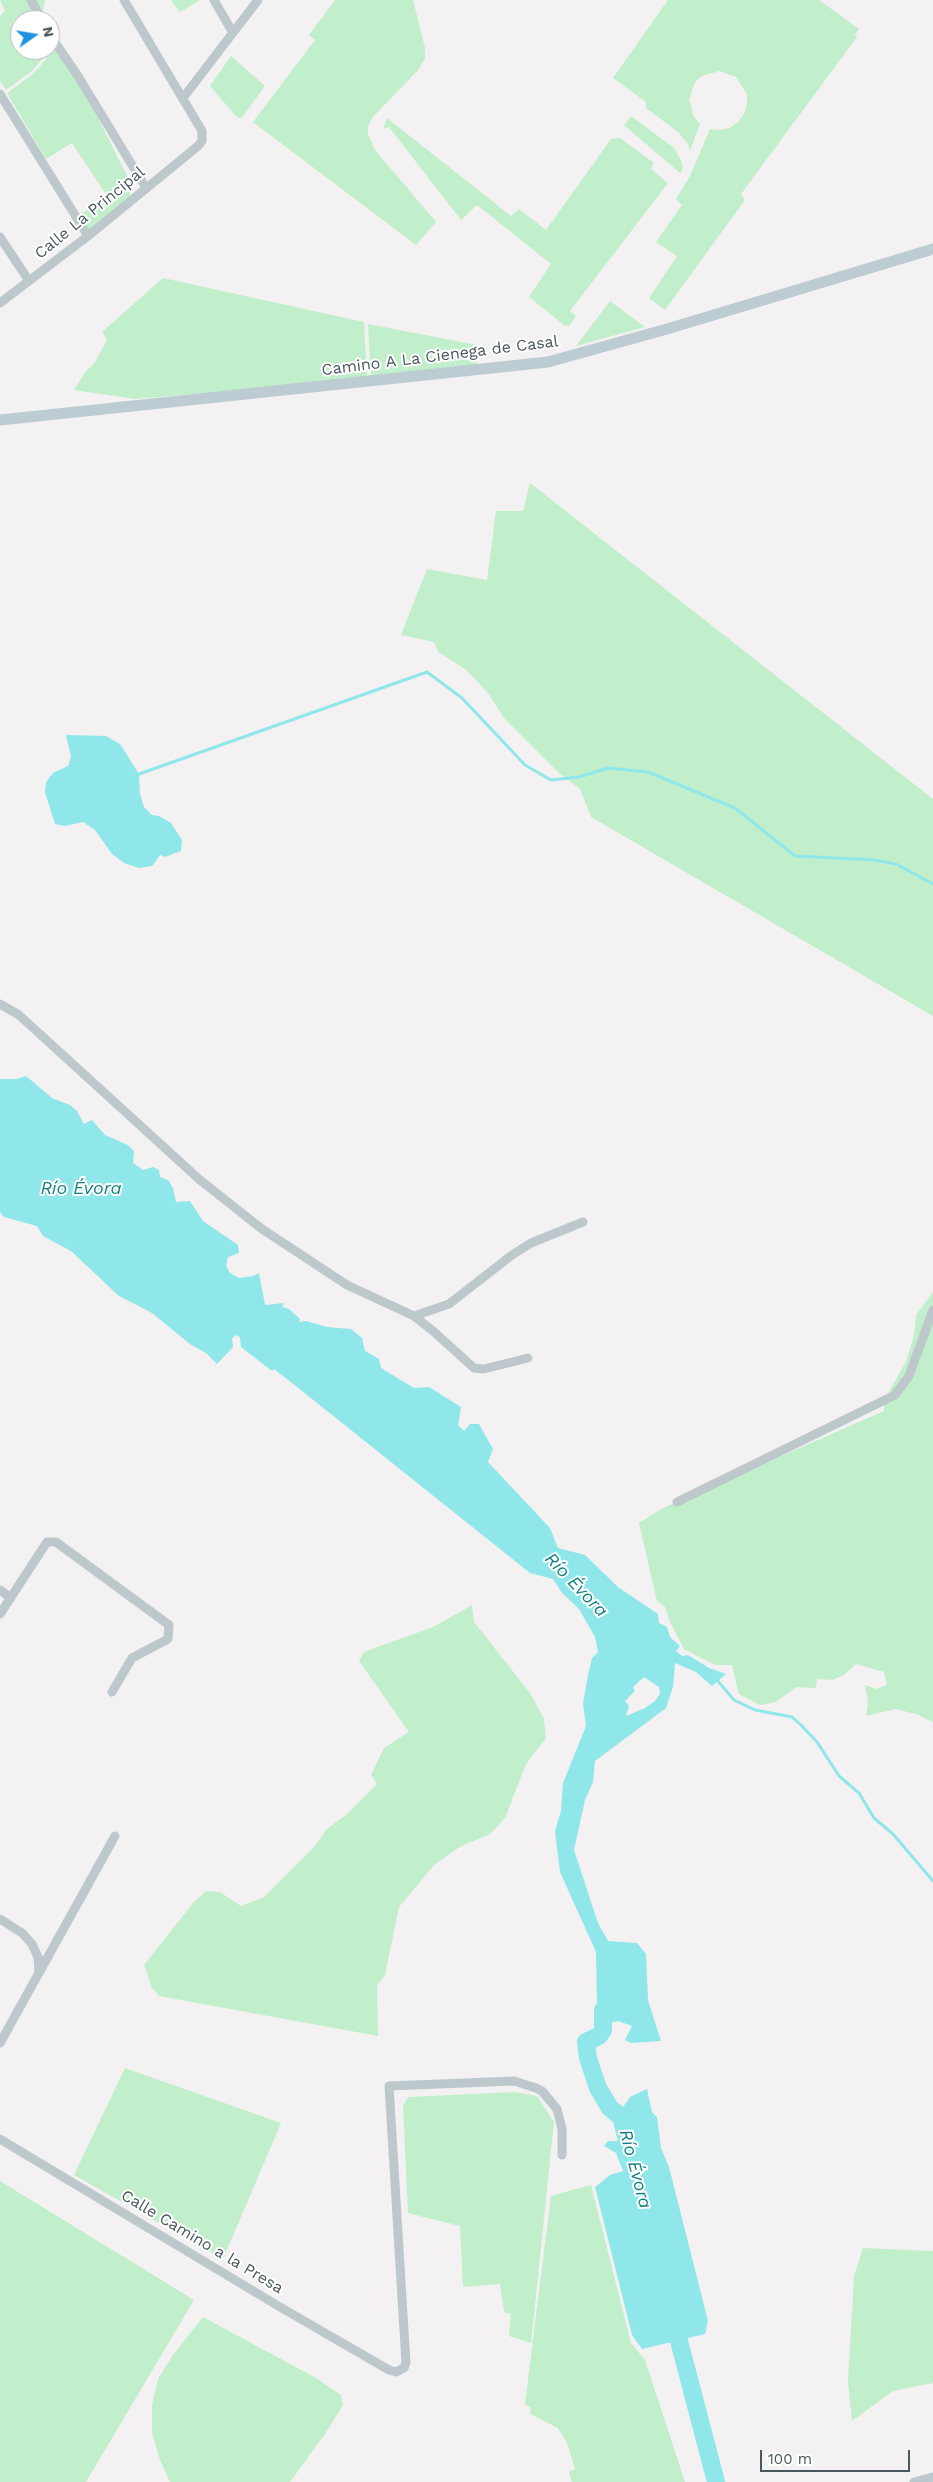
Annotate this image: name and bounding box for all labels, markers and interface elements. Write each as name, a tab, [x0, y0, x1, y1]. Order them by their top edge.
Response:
north arrow	[10, 10, 60, 60]
text: N	[40, 25, 58, 39]
street label: Calle La Principal	[31, 163, 149, 263]
street label: Camino A La Cienega de Casal	[321, 332, 559, 380]
water label: Río Évora	[40, 1178, 122, 1200]
water label: Río Évora	[540, 1548, 612, 1622]
water label: Río Évora	[614, 2127, 656, 2211]
street label: Calle Camino a la Presa	[117, 2186, 287, 2298]
scale bar	[763, 2440, 913, 2472]
text: 100 m	[768, 2450, 812, 2468]

